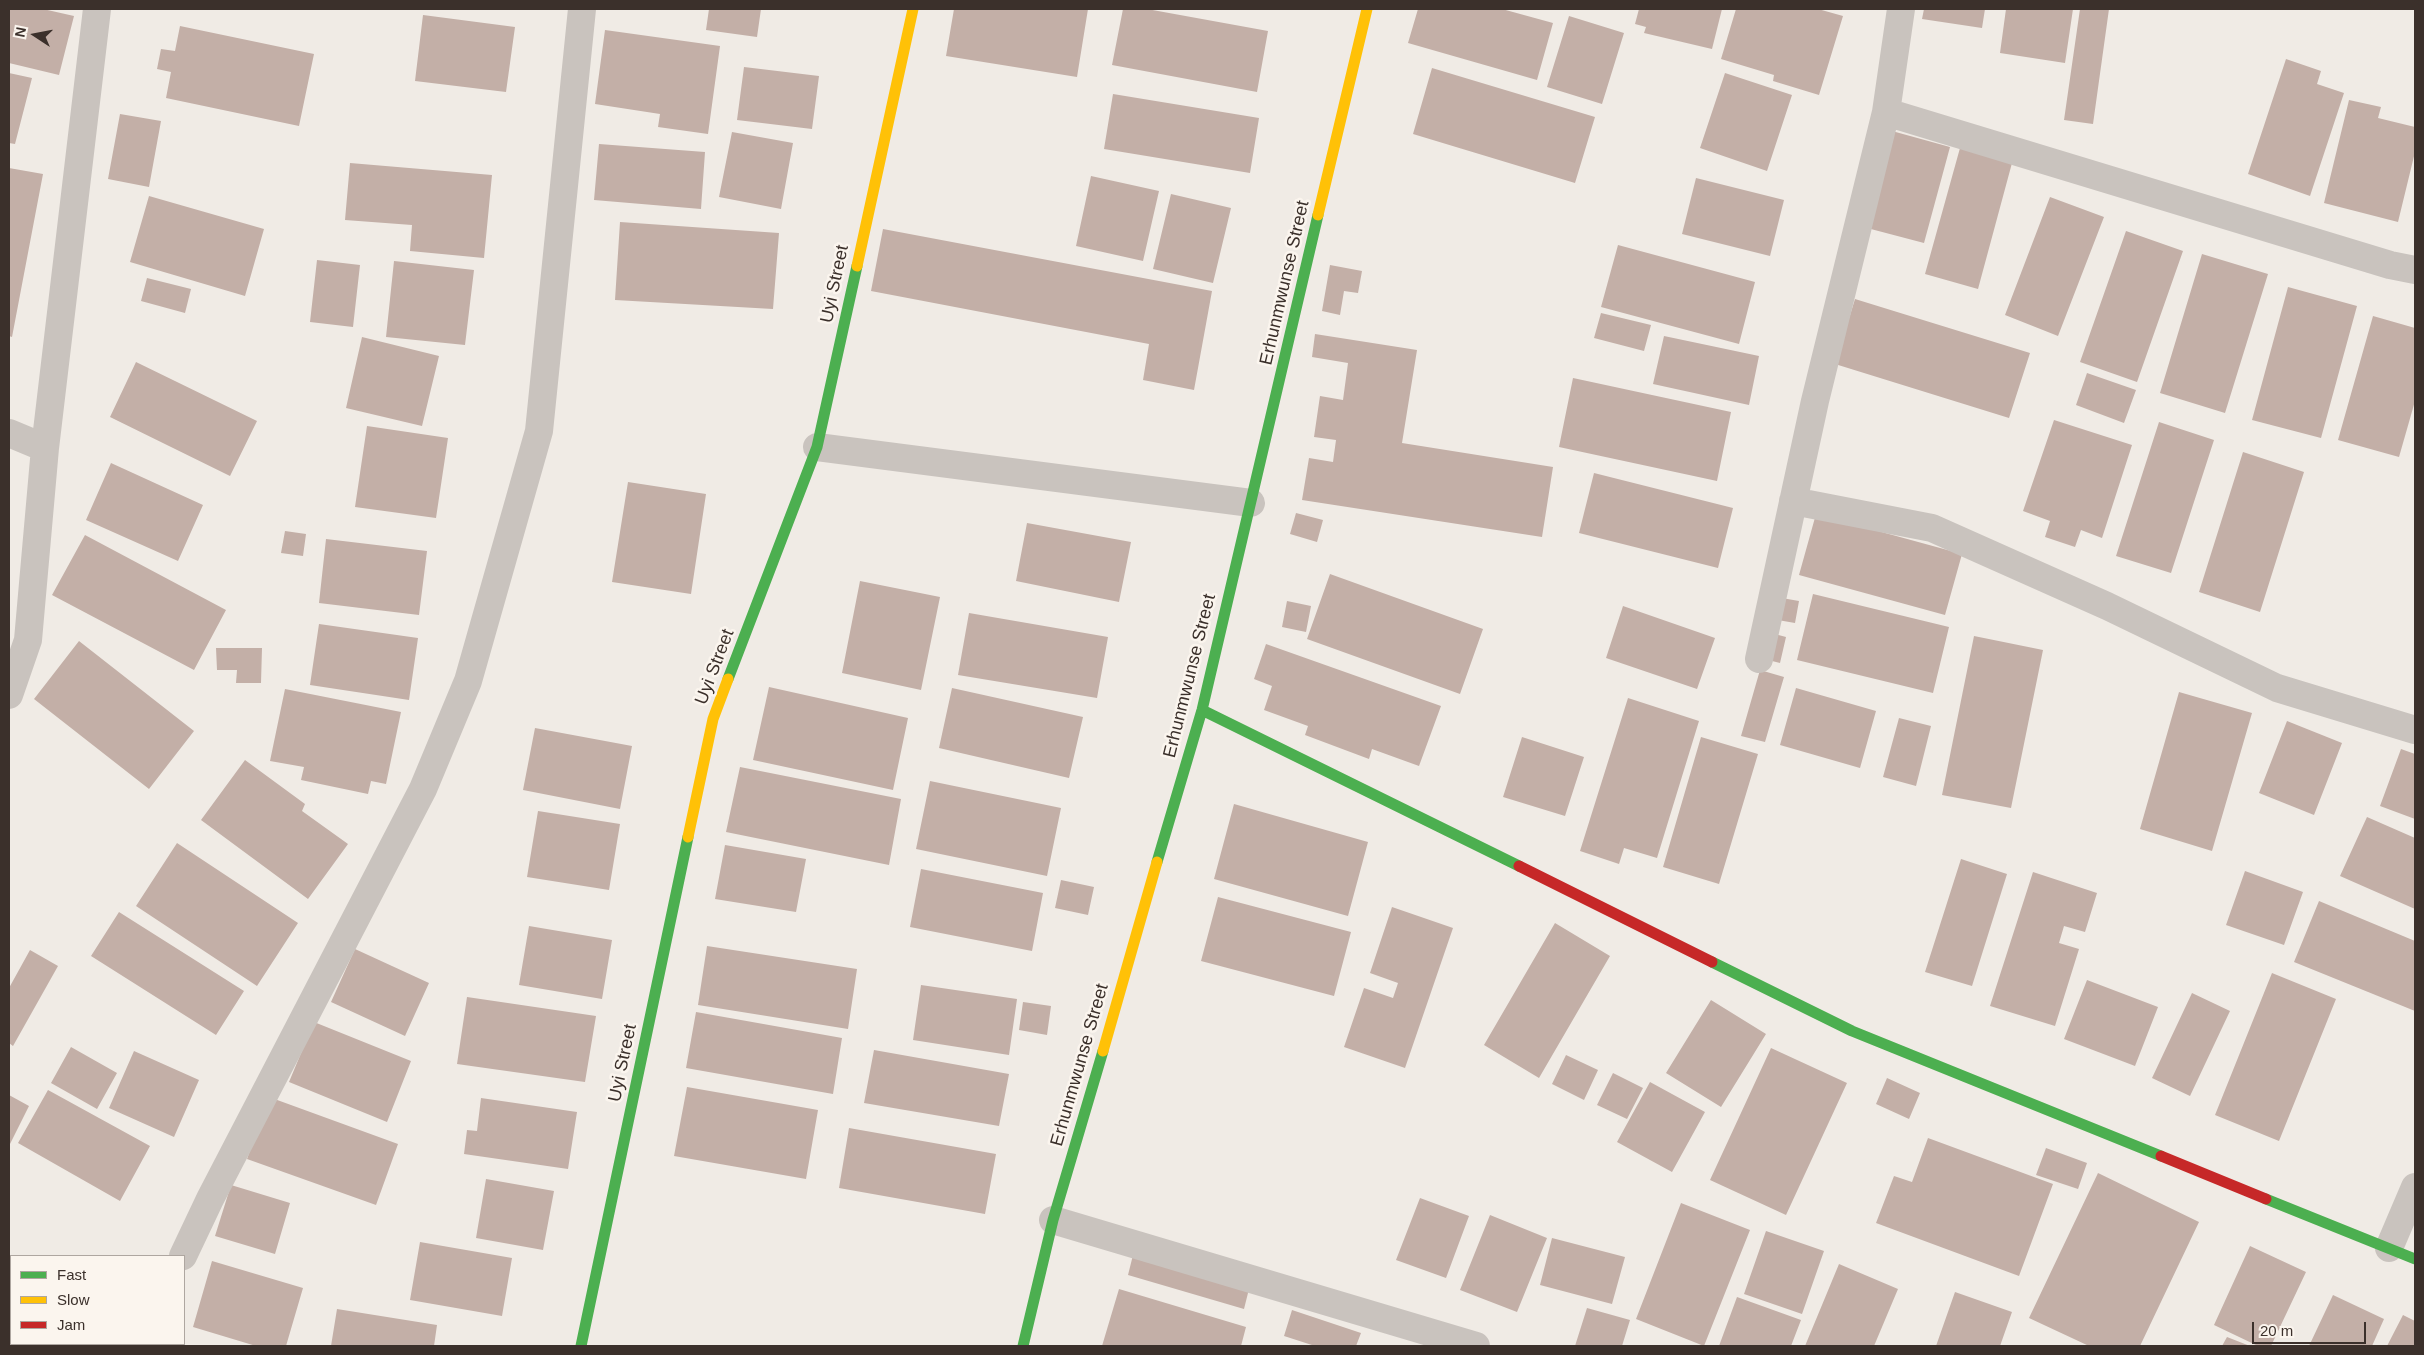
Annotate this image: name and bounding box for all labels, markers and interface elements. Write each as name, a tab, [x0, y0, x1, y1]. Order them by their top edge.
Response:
north arrow	[10, 10, 60, 60]
text: N	[11, 26, 29, 39]
street label: Erhunmwunse Street	[1256, 199, 1314, 367]
street label: Uyi Street	[816, 243, 854, 325]
street label: Erhunmwunse Street	[1159, 592, 1221, 760]
street label: Uyi Street	[691, 626, 739, 708]
street label: Erhunmwunse Street	[1046, 981, 1114, 1149]
street label: Uyi Street	[604, 1022, 642, 1104]
legend	[10, 1255, 185, 1345]
text: Fast	[57, 1266, 86, 1283]
text: Slow	[57, 1291, 90, 1308]
scale bar	[2254, 1312, 2368, 1344]
text: Jam	[57, 1316, 85, 1333]
text: 20 m	[2260, 1322, 2293, 1339]

